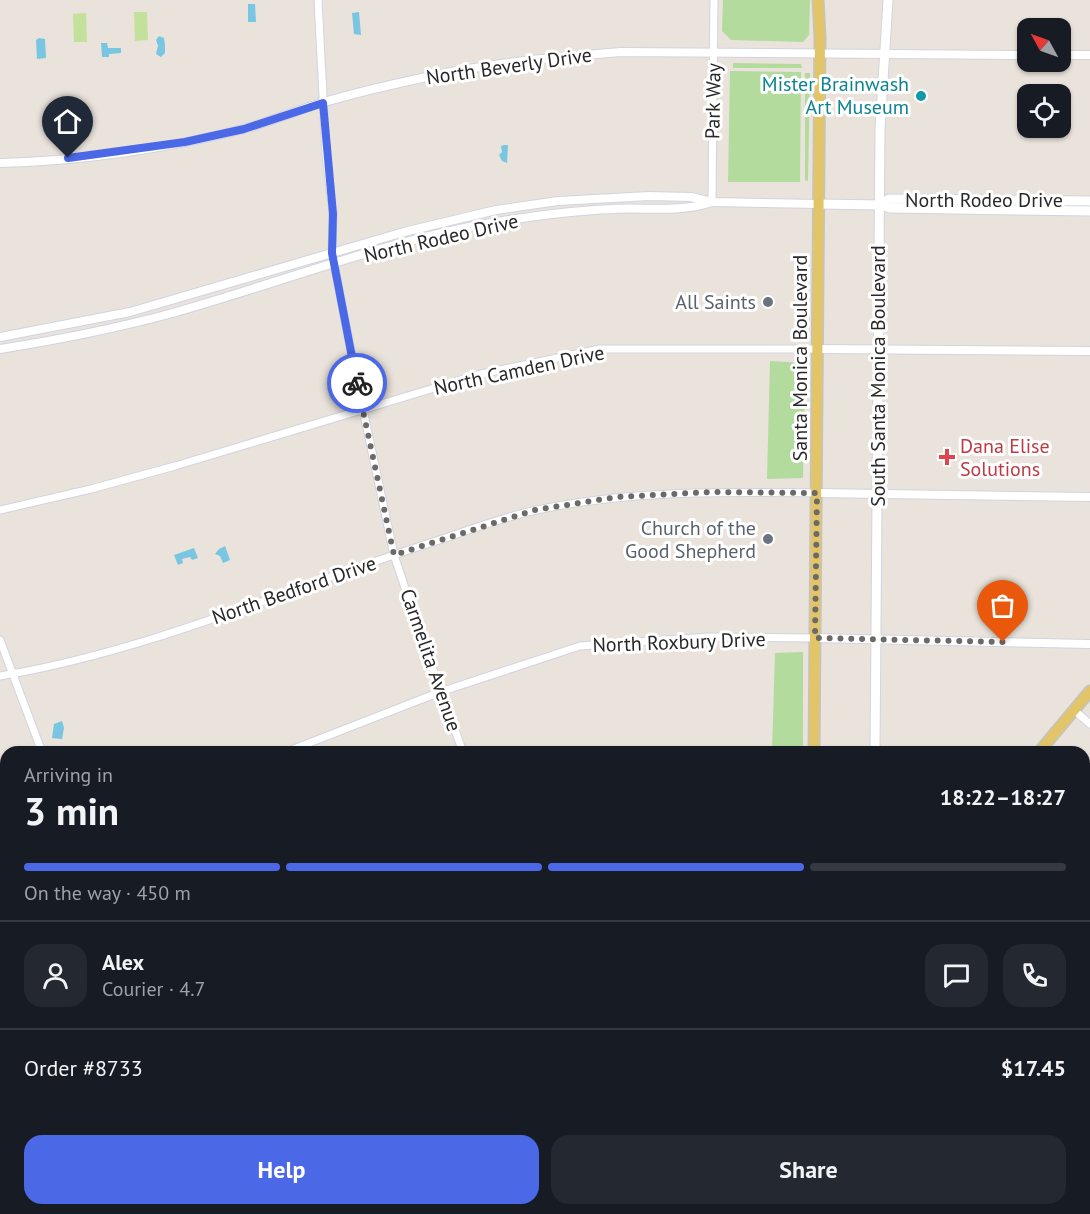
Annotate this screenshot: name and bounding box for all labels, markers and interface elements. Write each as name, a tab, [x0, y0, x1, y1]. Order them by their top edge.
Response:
north arrow	[1017, 18, 1071, 72]
map controls	[1017, 18, 1071, 138]
street label: North Beverly Drive	[424, 42, 594, 90]
street label: Park Way	[699, 62, 727, 139]
place label: Mister Brainwash Art Museum	[762, 71, 909, 120]
button: locate	[1017, 84, 1071, 138]
marker: Mister Brainwash Art Museum	[914, 89, 928, 103]
pin	[42, 96, 93, 158]
icon: home	[51, 105, 84, 138]
street label: North Rodeo Drive	[905, 187, 1063, 213]
street label: North Rodeo Drive	[361, 208, 521, 268]
street label: South Santa Monica Boulevard	[865, 245, 891, 507]
street label: Santa Monica Boulevard	[787, 255, 813, 461]
place label: All Saints	[675, 289, 756, 315]
marker: All Saints	[761, 295, 775, 309]
street label: North Camden Drive	[431, 339, 607, 401]
courier	[327, 353, 387, 413]
icon: bike	[341, 367, 374, 400]
place label: Dana Elise Solutions	[960, 433, 1050, 482]
marker: Dana Elise Solutions	[938, 448, 956, 466]
place label: Church of the Good Shepherd	[625, 515, 756, 564]
marker: Church of the Good Shepherd	[761, 532, 775, 546]
street label: North Bedford Drive	[209, 550, 379, 630]
pin	[977, 580, 1028, 642]
street label: Carmelita Avenue	[394, 585, 468, 735]
icon: bag	[986, 589, 1019, 622]
street label: North Roxbury Drive	[592, 626, 766, 658]
text: Arriving in	[24, 762, 113, 788]
text: 18:22–18:27	[940, 783, 1066, 811]
text: 3 min	[24, 785, 119, 836]
text: On the way · 450 m	[24, 880, 191, 906]
button: person	[24, 944, 87, 1007]
button: chat	[925, 944, 988, 1007]
button: phone	[1003, 944, 1066, 1007]
text: Alex	[102, 948, 144, 976]
text: Courier · 4.7	[102, 976, 205, 1002]
text: Order #8733	[24, 1054, 143, 1082]
text: $17.45	[1001, 1054, 1066, 1082]
button: Help	[24, 1135, 539, 1204]
button: Share	[551, 1135, 1066, 1204]

